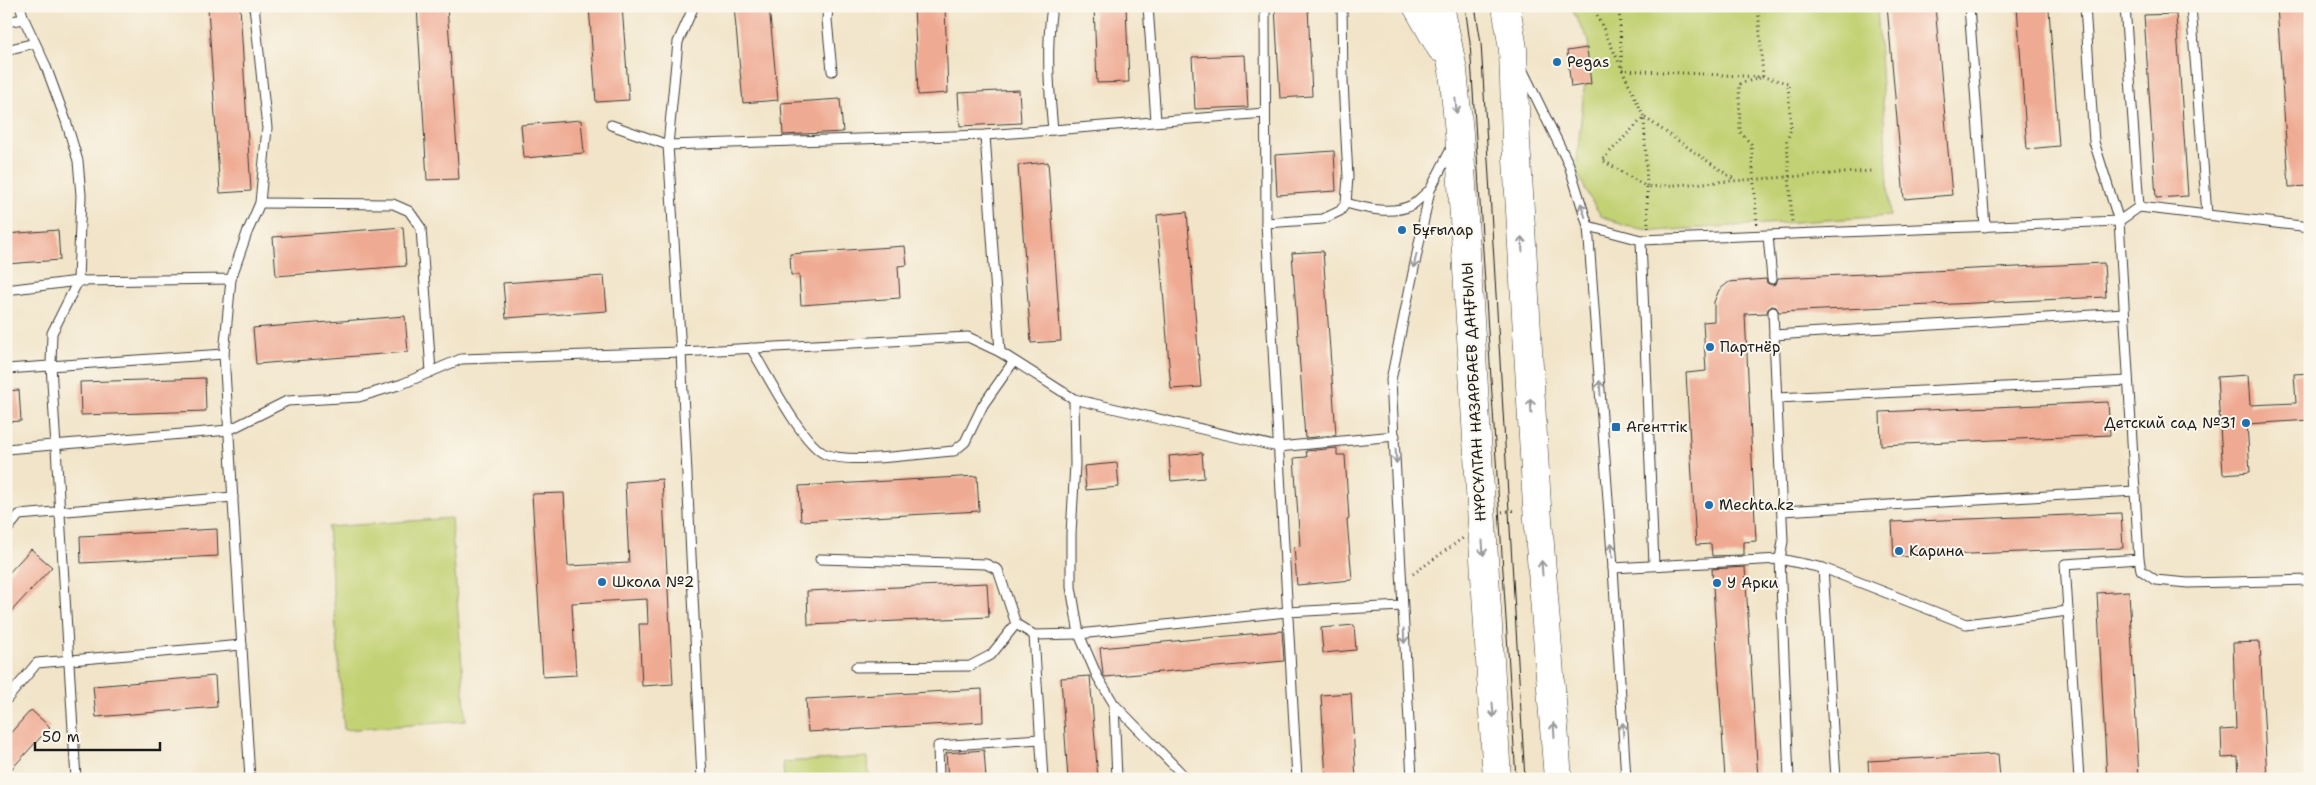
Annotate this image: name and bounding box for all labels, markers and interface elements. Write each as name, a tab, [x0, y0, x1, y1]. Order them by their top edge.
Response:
place label: Pegas	[1567, 52, 1609, 72]
marker: Pegas	[1551, 56, 1563, 68]
one-way arrow	[1451, 98, 1461, 114]
one-way arrow	[1578, 202, 1587, 218]
place label: Бұғылар	[1412, 220, 1473, 240]
marker: Бұғылар	[1396, 224, 1408, 236]
one-way arrow	[1517, 236, 1526, 252]
one-way arrow	[1410, 253, 1420, 269]
street label: НҰРСҰЛТАН НАЗАРБАЕВ ДАҢҒЫЛЫ	[1457, 262, 1491, 522]
place label: Партнёр	[1720, 337, 1780, 357]
marker: Партнёр	[1704, 341, 1716, 353]
one-way arrow	[1596, 381, 1605, 397]
one-way arrow	[1527, 398, 1536, 414]
place label: Детский сад №31	[2104, 413, 2236, 433]
place label: Агенттік	[1626, 417, 1688, 437]
marker: Детский сад №31	[2240, 417, 2252, 429]
marker: Агенттік	[1610, 421, 1622, 433]
one-way arrow	[1391, 448, 1400, 464]
place label: Mechta.kz	[1719, 495, 1794, 515]
marker: Mechta.kz	[1703, 499, 1715, 511]
one-way arrow	[1478, 539, 1487, 555]
place label: Карина	[1909, 541, 1965, 561]
one-way arrow	[1607, 543, 1617, 559]
marker: Карина	[1893, 545, 1905, 557]
one-way arrow	[1537, 560, 1547, 576]
place label: Школа №2	[612, 572, 694, 592]
place label: У Арки	[1727, 573, 1778, 593]
marker: Школа №2	[596, 576, 608, 588]
marker: У Арки	[1711, 577, 1723, 589]
one-way arrow	[1400, 628, 1409, 644]
one-way arrow	[1488, 702, 1498, 718]
scale bar	[35, 720, 160, 752]
one-way arrow	[1550, 722, 1559, 738]
one-way arrow	[1618, 722, 1628, 738]
text: 50 m	[42, 727, 80, 747]

